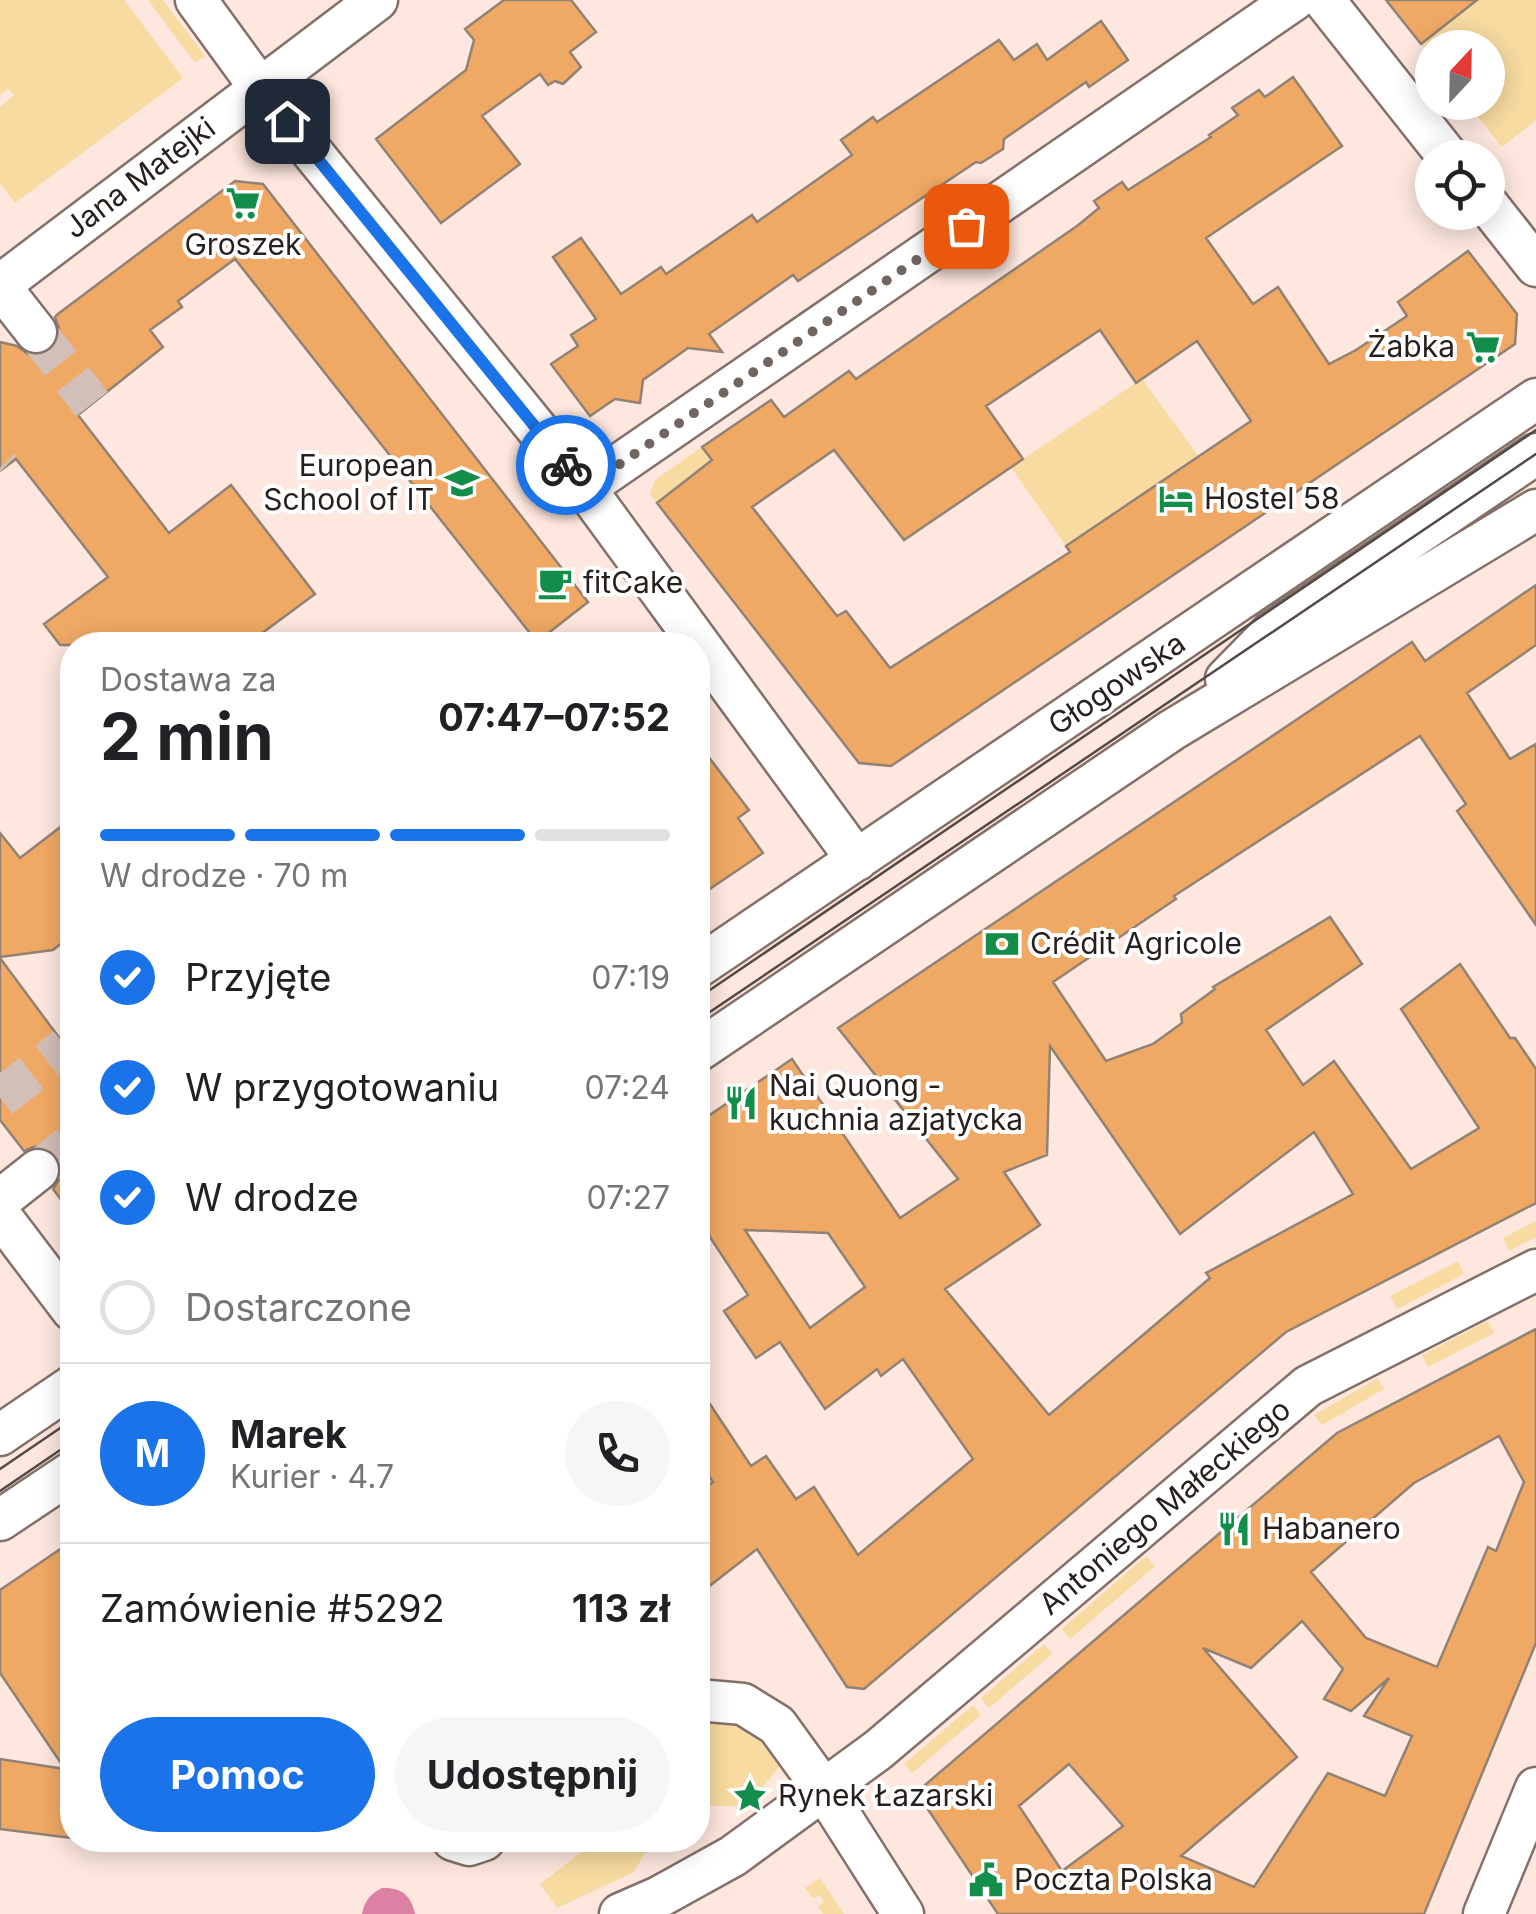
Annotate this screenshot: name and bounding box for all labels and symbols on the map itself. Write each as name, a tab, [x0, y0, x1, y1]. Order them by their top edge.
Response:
north arrow	[1415, 30, 1505, 120]
pin	[245, 79, 330, 164]
street label: Jana Matejki	[57, 109, 222, 245]
supermarket icon: Groszek	[224, 184, 262, 222]
pin	[924, 184, 1009, 269]
place label: Groszek	[184, 226, 302, 262]
place label: Żabka	[1368, 328, 1455, 364]
supermarket icon: Żabka	[1464, 328, 1502, 366]
courier	[516, 415, 616, 515]
place label: European School of IT	[263, 447, 434, 517]
school or university icon: European School of IT	[443, 464, 481, 502]
hotel icon: Hostel 58	[1157, 480, 1195, 518]
place label: Hostel 58	[1204, 480, 1340, 516]
cafe icon: fitCake	[536, 564, 574, 602]
place label: fitCake	[583, 564, 683, 600]
street label: Głogowska	[1041, 624, 1192, 742]
bank icon: Crédit Agricole	[983, 925, 1021, 963]
place label: Crédit Agricole	[1030, 925, 1242, 961]
place label: Nai Quong - kuchnia azjatycka	[769, 1067, 1023, 1137]
restaurant icon: Nai Quong - kuchnia azjatycka	[722, 1084, 760, 1122]
street label: Antoniego Małeckiego	[1031, 1391, 1297, 1622]
restaurant icon: Habanero	[1215, 1510, 1253, 1548]
place label: Habanero	[1262, 1510, 1401, 1546]
place icon: Rynek Łazarski	[731, 1777, 769, 1815]
place label: Rynek Łazarski	[778, 1777, 993, 1813]
public building icon: Poczta Polska	[967, 1861, 1005, 1899]
place label: Poczta Polska	[1014, 1861, 1213, 1897]

